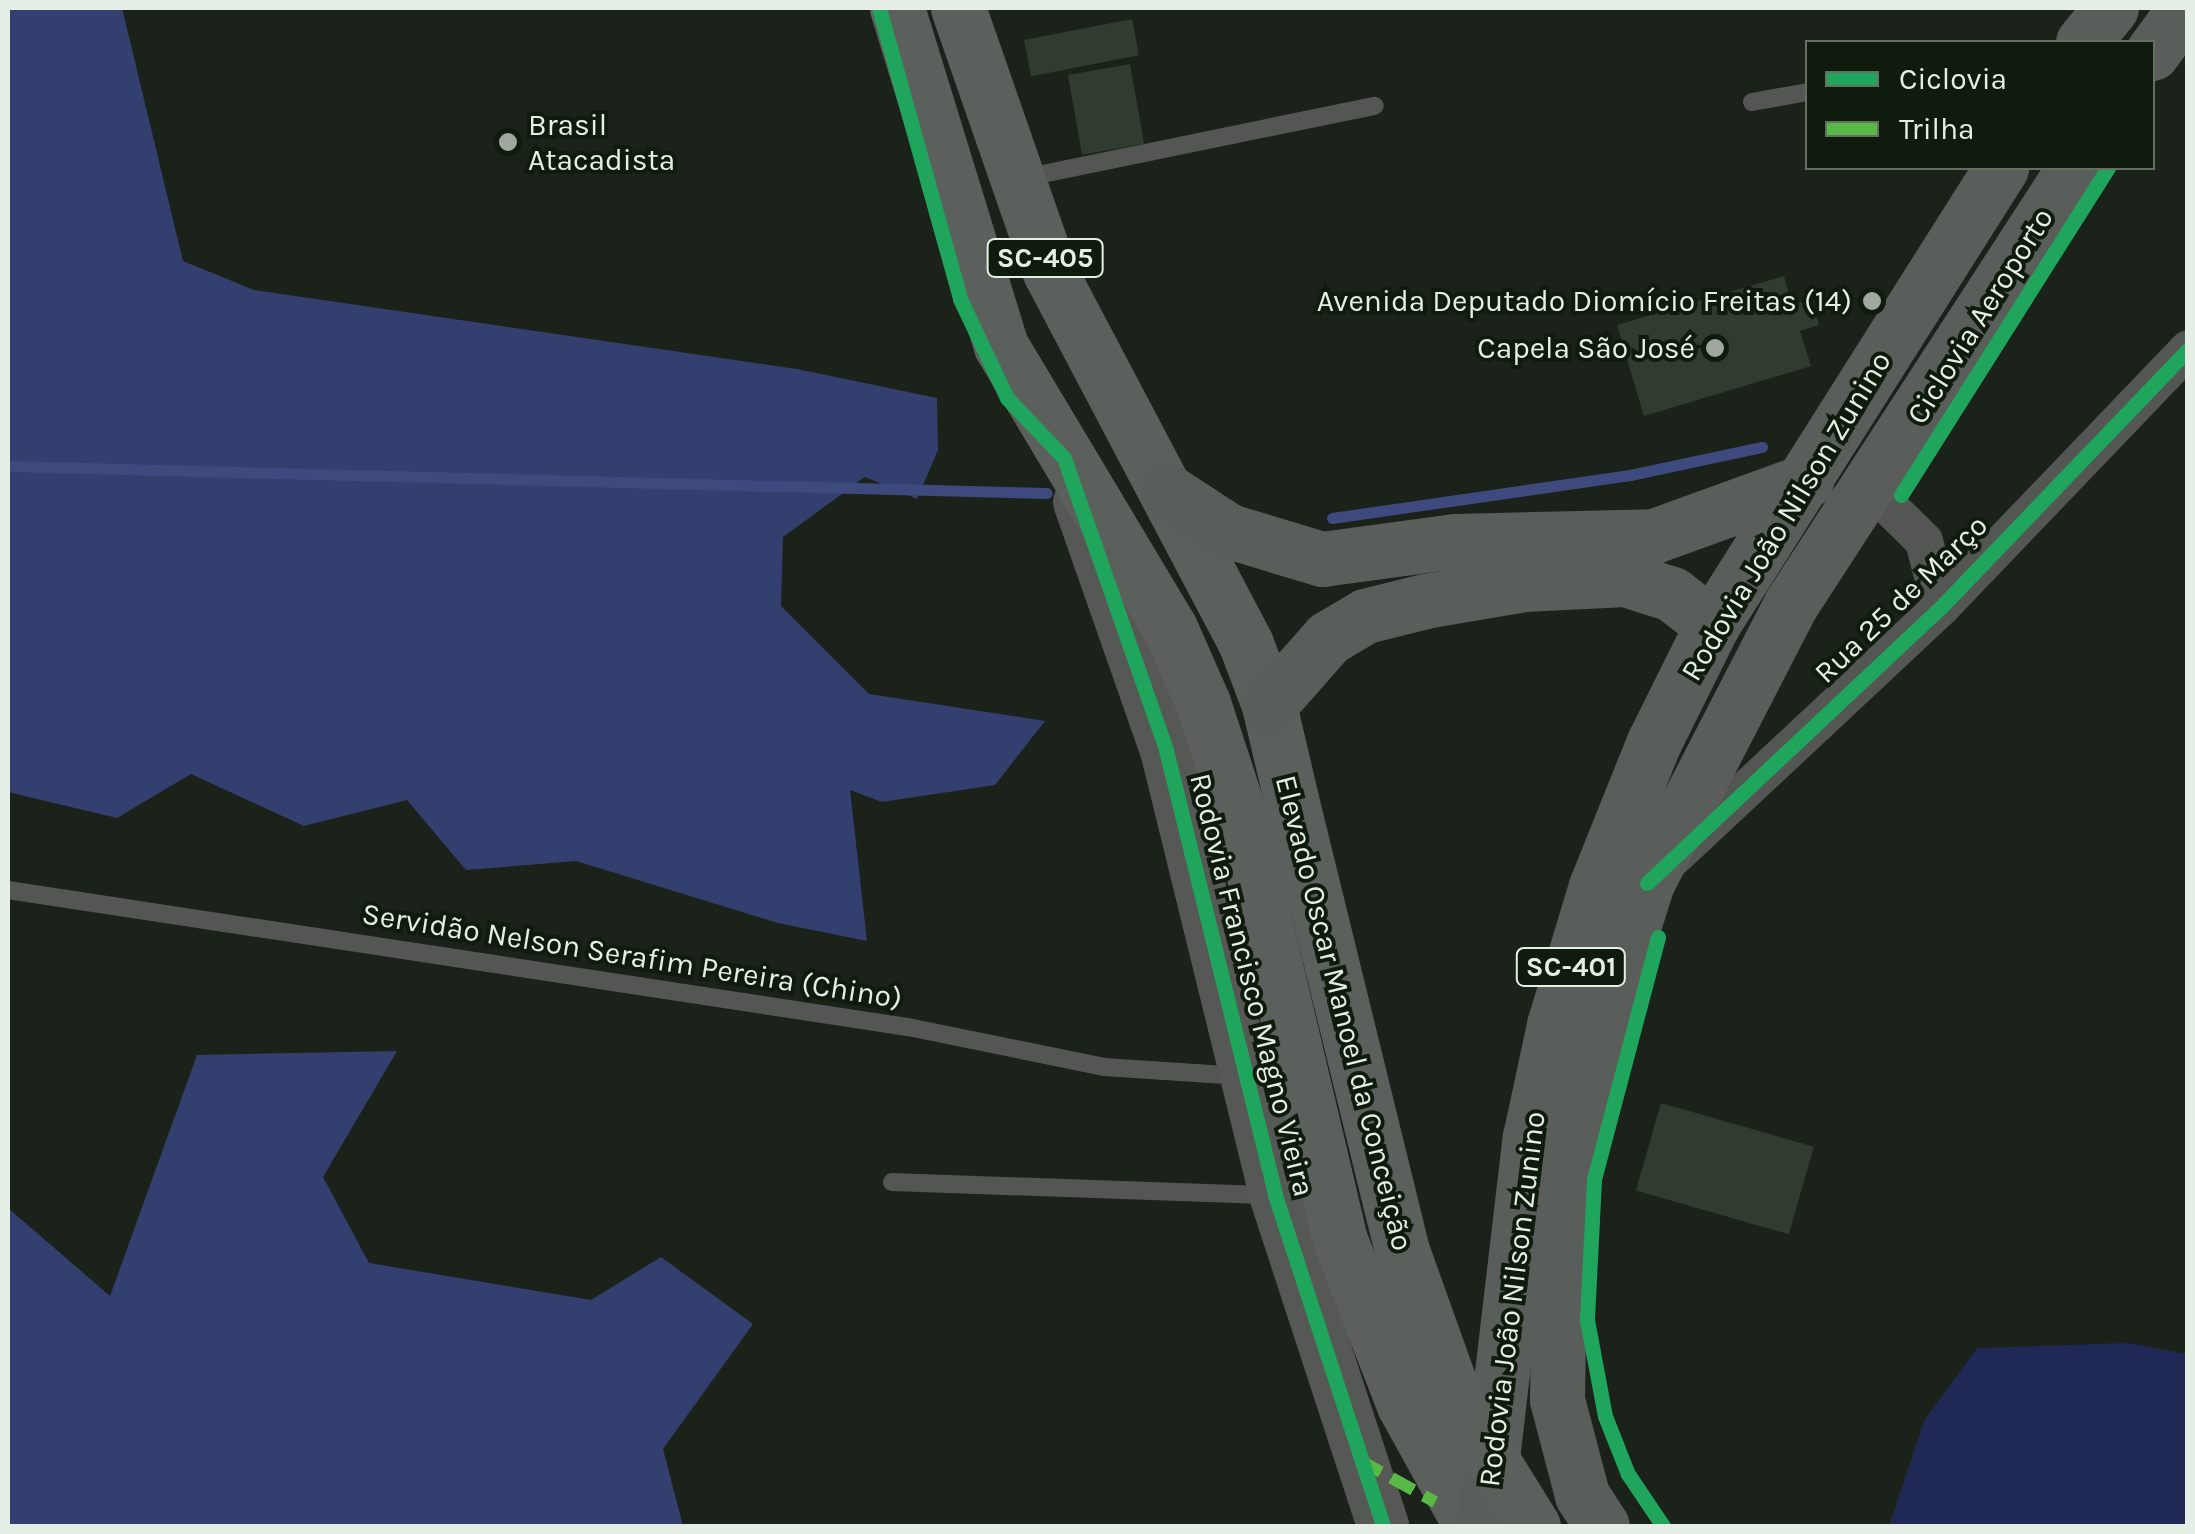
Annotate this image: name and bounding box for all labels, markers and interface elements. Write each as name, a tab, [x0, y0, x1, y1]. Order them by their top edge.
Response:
legend	[1805, 40, 2155, 170]
text: Ciclovia	[1899, 61, 2007, 97]
place label: Brasil Atacadista	[528, 107, 675, 178]
text: Trilha	[1899, 111, 1975, 147]
marker: Brasil Atacadista	[497, 131, 519, 153]
street label: Ciclovia Aeroporto	[1899, 201, 2061, 431]
road number: SC-405	[985, 235, 1105, 281]
place label: Avenida Deputado Diomício Freitas (14)	[1317, 283, 1852, 319]
marker: Avenida Deputado Diomício Freitas (14)	[1861, 290, 1883, 312]
place label: Capela São José	[1477, 330, 1695, 366]
marker: Capela São José	[1704, 337, 1726, 359]
street label: Rodovia João Nilson Zunino	[1673, 345, 1899, 687]
street label: Rua 25 de Março	[1807, 507, 1995, 691]
street label: Rodovia Francisco Magno Vieira	[1182, 770, 1322, 1200]
street label: Elevado Oscar Manoel da Conceição	[1267, 772, 1421, 1254]
street label: Servidão Nelson Serafim Pereira (Chino)	[359, 895, 905, 1017]
road number: SC-401	[1514, 944, 1628, 990]
street label: Rodovia João Nilson Zunino	[1471, 1109, 1553, 1489]

